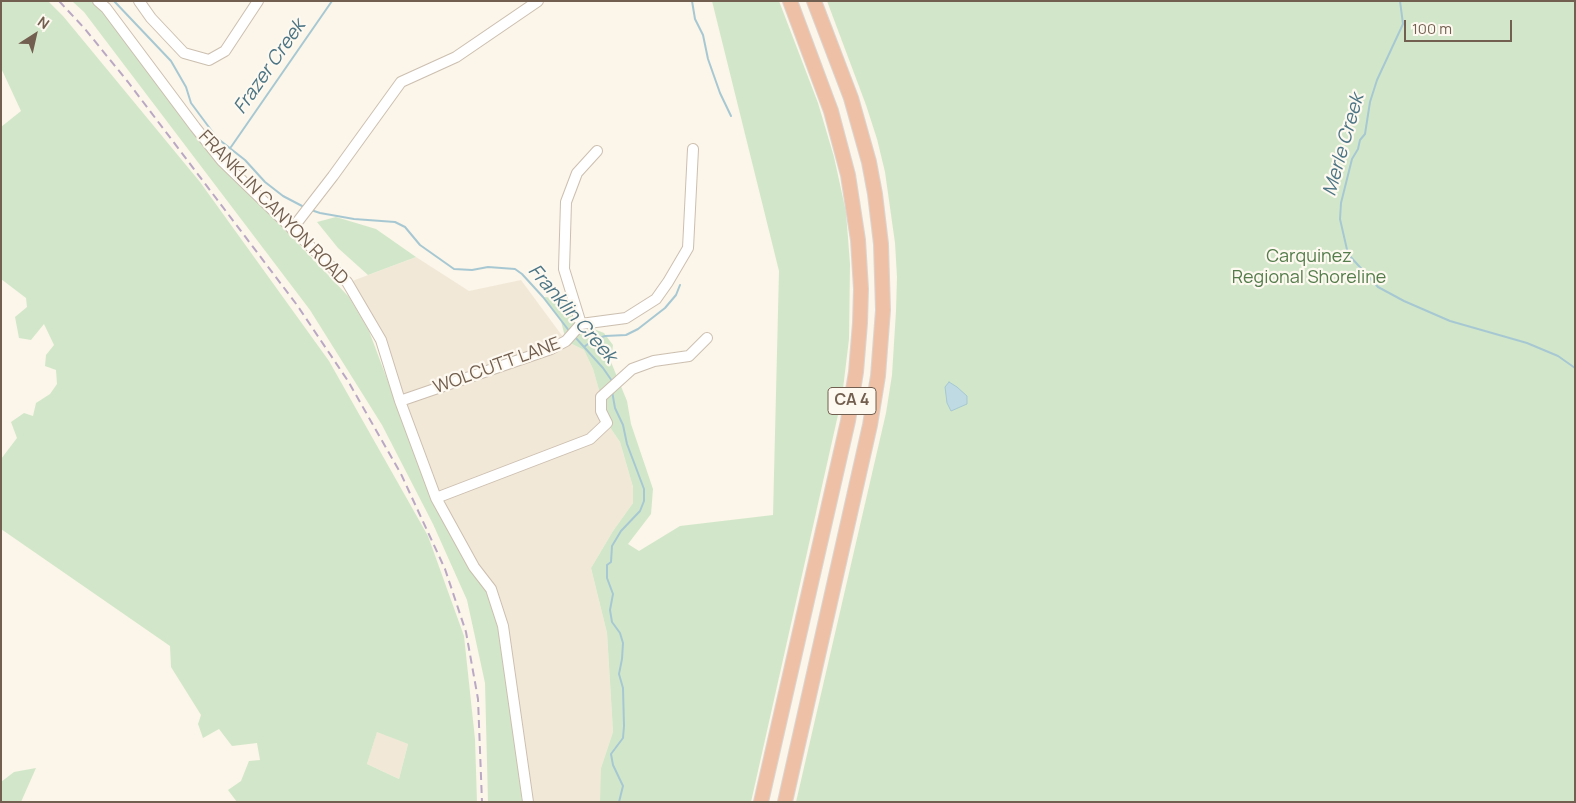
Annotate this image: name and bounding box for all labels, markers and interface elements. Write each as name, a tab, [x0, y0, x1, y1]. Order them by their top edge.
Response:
north arrow	[10, 10, 60, 60]
scale bar	[1406, 10, 1514, 42]
text: N	[34, 12, 53, 33]
water label: Frazer Creek	[229, 16, 311, 118]
text: 100 m	[1412, 18, 1452, 39]
water label: Merle Creek	[1319, 91, 1369, 199]
street label: FRANKLIN CANYON ROAD	[194, 126, 352, 290]
park label: Carquinez Regional Shoreline	[1232, 246, 1386, 288]
water label: Franklin Creek	[523, 260, 621, 368]
street label: WOLCUTT LANE	[431, 333, 563, 399]
road number: CA 4	[828, 388, 876, 414]

